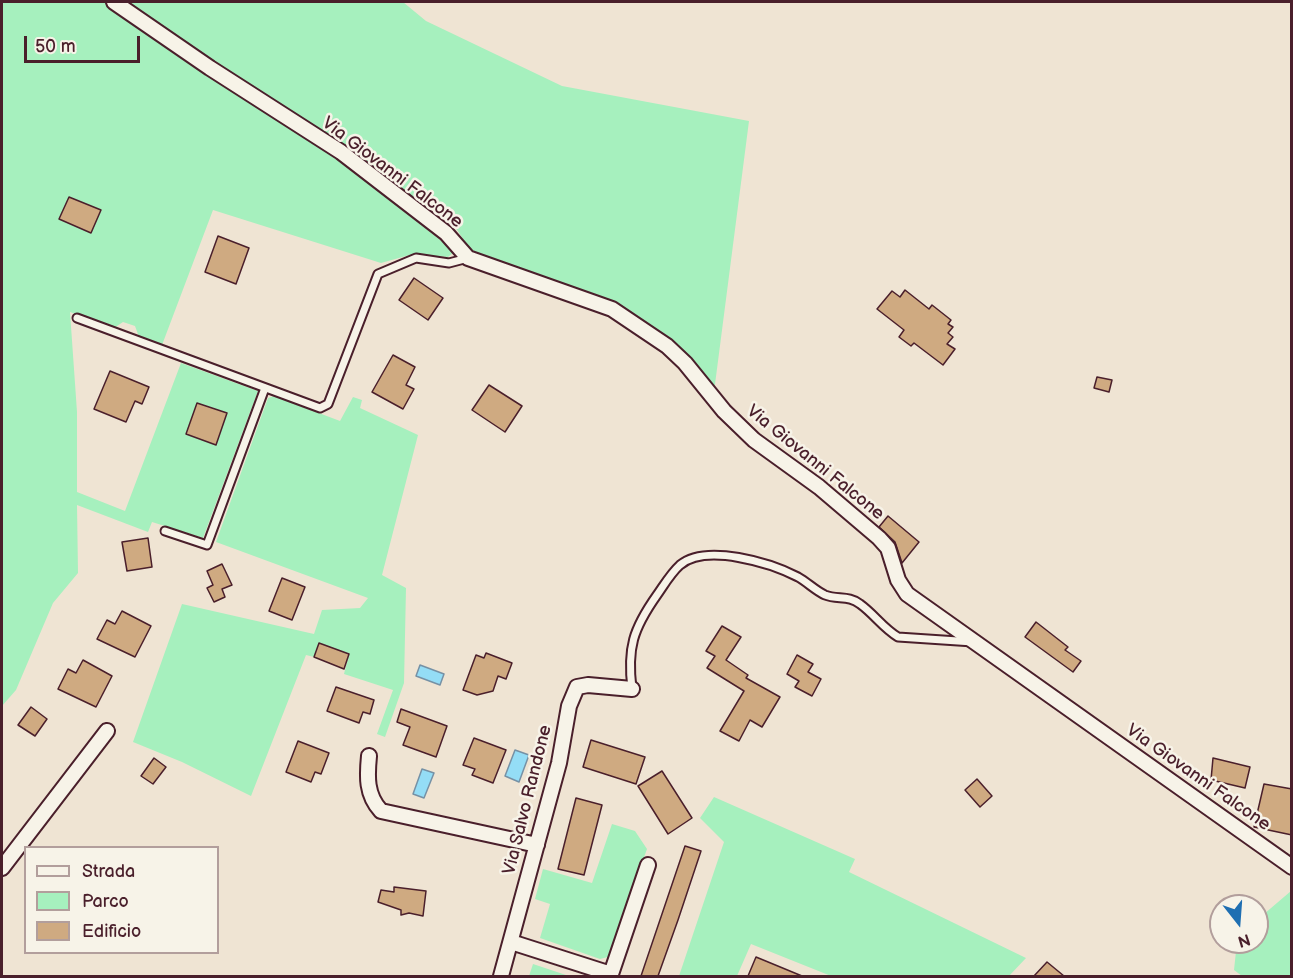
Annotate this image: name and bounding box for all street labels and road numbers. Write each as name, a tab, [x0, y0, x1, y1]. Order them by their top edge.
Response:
street label: Via Giovanni Falcone	[317, 113, 467, 233]
street label: Via Giovanni Falcone	[742, 401, 888, 525]
street label: Via Giovanni Falcone	[1122, 720, 1274, 836]
street label: Via Salvo Randone	[499, 723, 557, 877]

